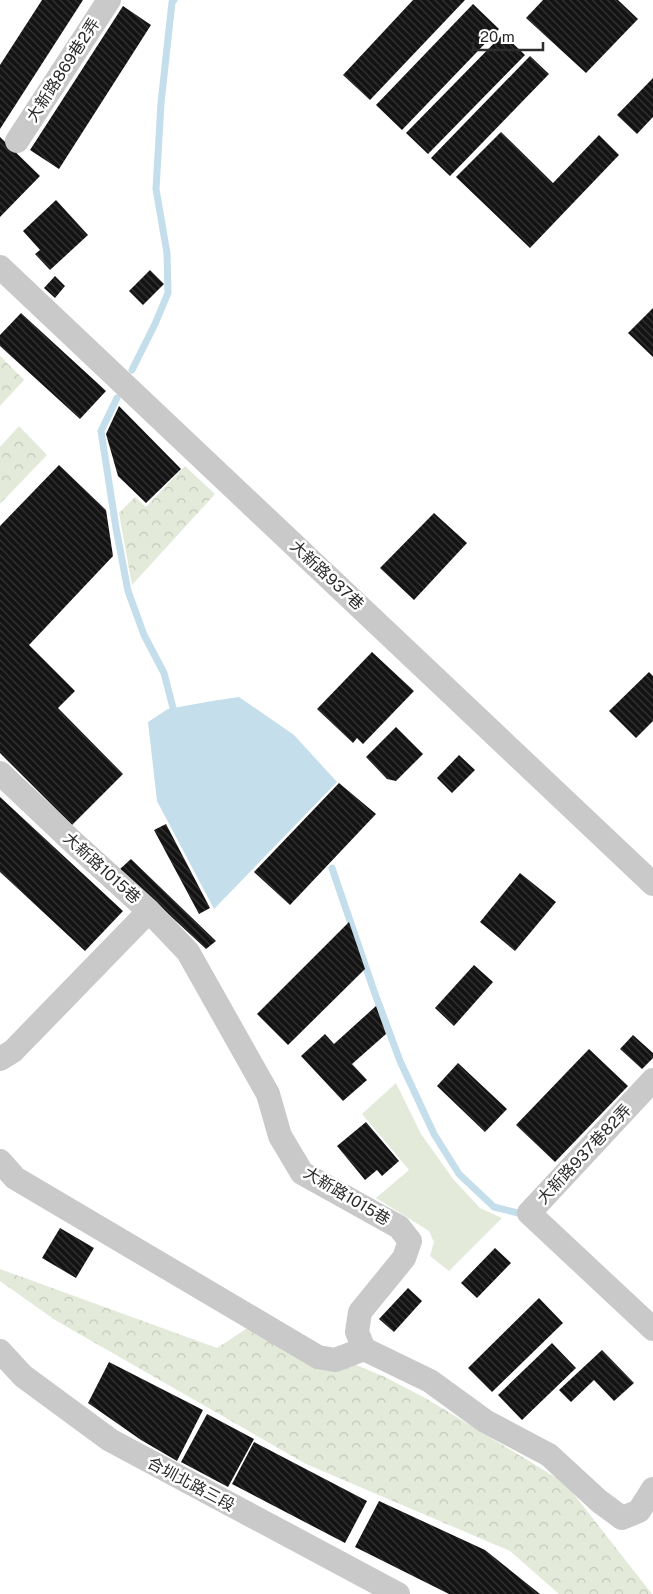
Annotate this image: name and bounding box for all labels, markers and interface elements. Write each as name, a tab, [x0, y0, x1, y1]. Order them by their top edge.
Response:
street label: 大新路869巷2弄	[22, 15, 104, 125]
scale bar	[473, 20, 543, 52]
text: 20 m	[480, 28, 515, 45]
street label: 大新路937巷	[286, 536, 368, 614]
street label: 大新路1015巷	[60, 828, 144, 908]
street label: 大新路937巷82弄	[533, 1100, 635, 1208]
street label: 大新路1015巷	[301, 1163, 393, 1229]
street label: 合圳北路三段	[144, 1453, 238, 1515]

